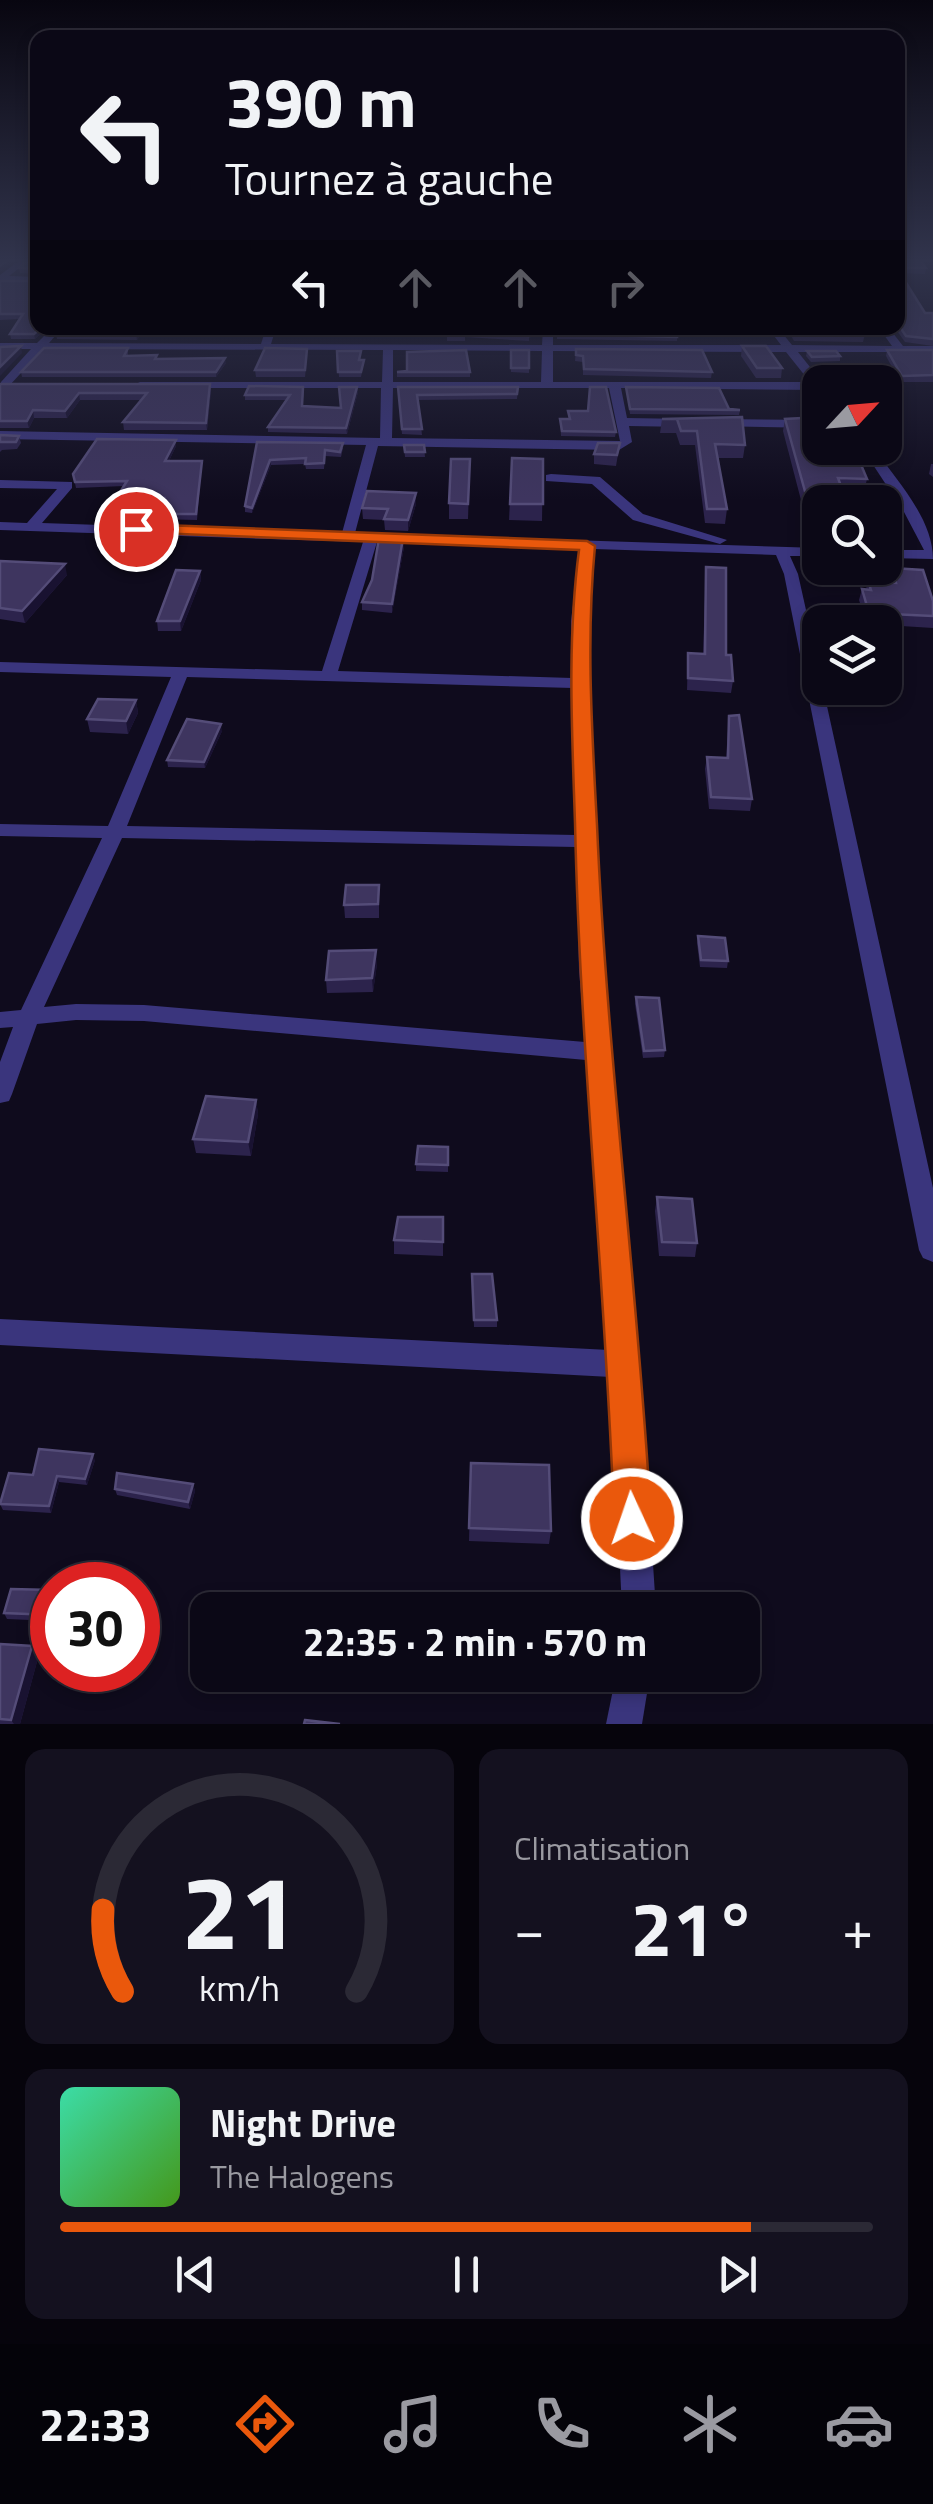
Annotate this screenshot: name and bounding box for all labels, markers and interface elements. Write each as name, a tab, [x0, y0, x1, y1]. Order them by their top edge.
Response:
text: 390 m	[225, 48, 417, 154]
icon: left	[60, 70, 190, 200]
text: Tournez à gauche	[225, 144, 554, 212]
icon: left	[283, 260, 338, 315]
icon: ahead	[388, 260, 443, 315]
icon: ahead	[493, 260, 548, 315]
icon: right	[598, 260, 653, 315]
north arrow	[802, 365, 902, 465]
map controls	[802, 365, 902, 705]
button: search	[802, 485, 902, 585]
pin	[94, 487, 179, 572]
icon: arrive	[109, 502, 164, 557]
button: layers	[802, 605, 902, 705]
position arrow	[580, 1467, 684, 1571]
speed limit sign: 30	[30, 1562, 160, 1692]
text: 22:35 · 2 min · 570 m	[303, 1613, 647, 1671]
text: Climatisation	[514, 1824, 690, 1872]
text: 21	[181, 1831, 298, 1989]
text: 21°	[630, 1871, 757, 1985]
text: −	[514, 1887, 545, 1970]
text: +	[842, 1887, 873, 1970]
text: km/h	[199, 1960, 280, 2015]
text: Night Drive	[210, 2094, 396, 2152]
text: The Halogens	[210, 2152, 394, 2200]
icon: previous	[168, 2247, 223, 2302]
icon: pause	[439, 2247, 494, 2302]
icon: next	[710, 2247, 765, 2302]
icon: directions	[230, 2389, 300, 2459]
icon: music	[378, 2389, 448, 2459]
icon: phone	[527, 2389, 597, 2459]
icon: climate	[675, 2389, 745, 2459]
icon: car	[824, 2389, 894, 2459]
text: 22:33	[39, 2390, 152, 2458]

